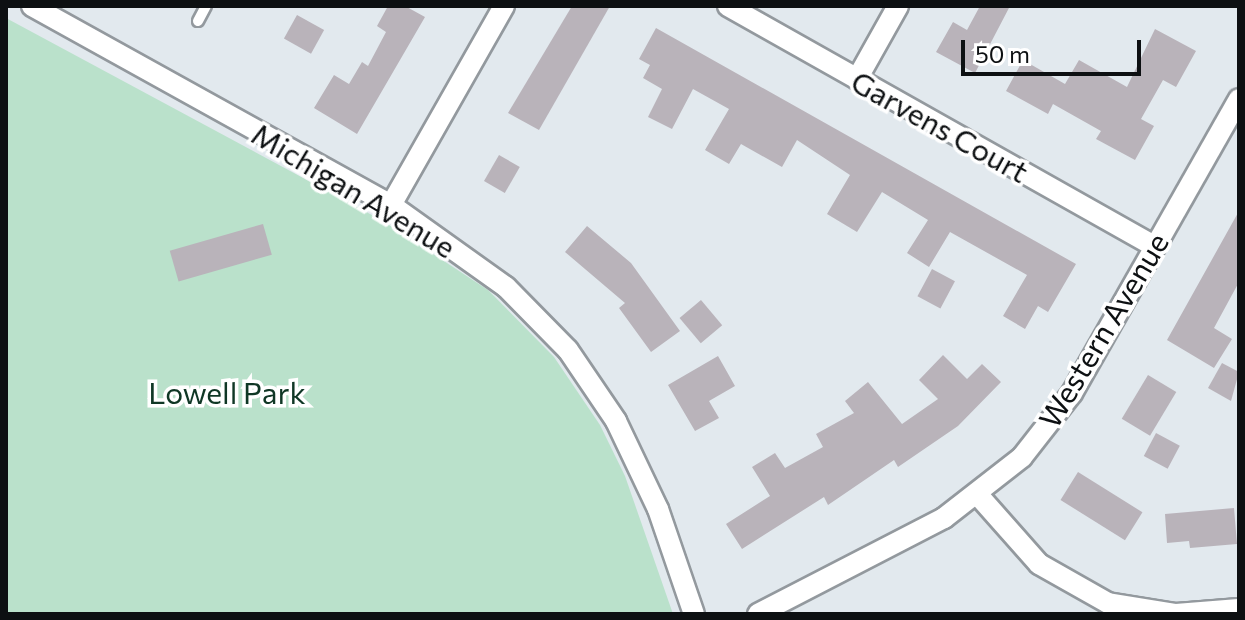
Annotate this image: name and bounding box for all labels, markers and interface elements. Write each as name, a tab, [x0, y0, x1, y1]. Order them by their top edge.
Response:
scale bar	[965, 24, 1145, 74]
text: 50 m	[975, 39, 1030, 68]
street label: Garvens Court	[845, 63, 1035, 189]
street label: Michigan Avenue	[246, 115, 462, 265]
street label: Western Avenue	[1031, 226, 1175, 434]
park label: Lowell Park	[148, 374, 306, 410]

